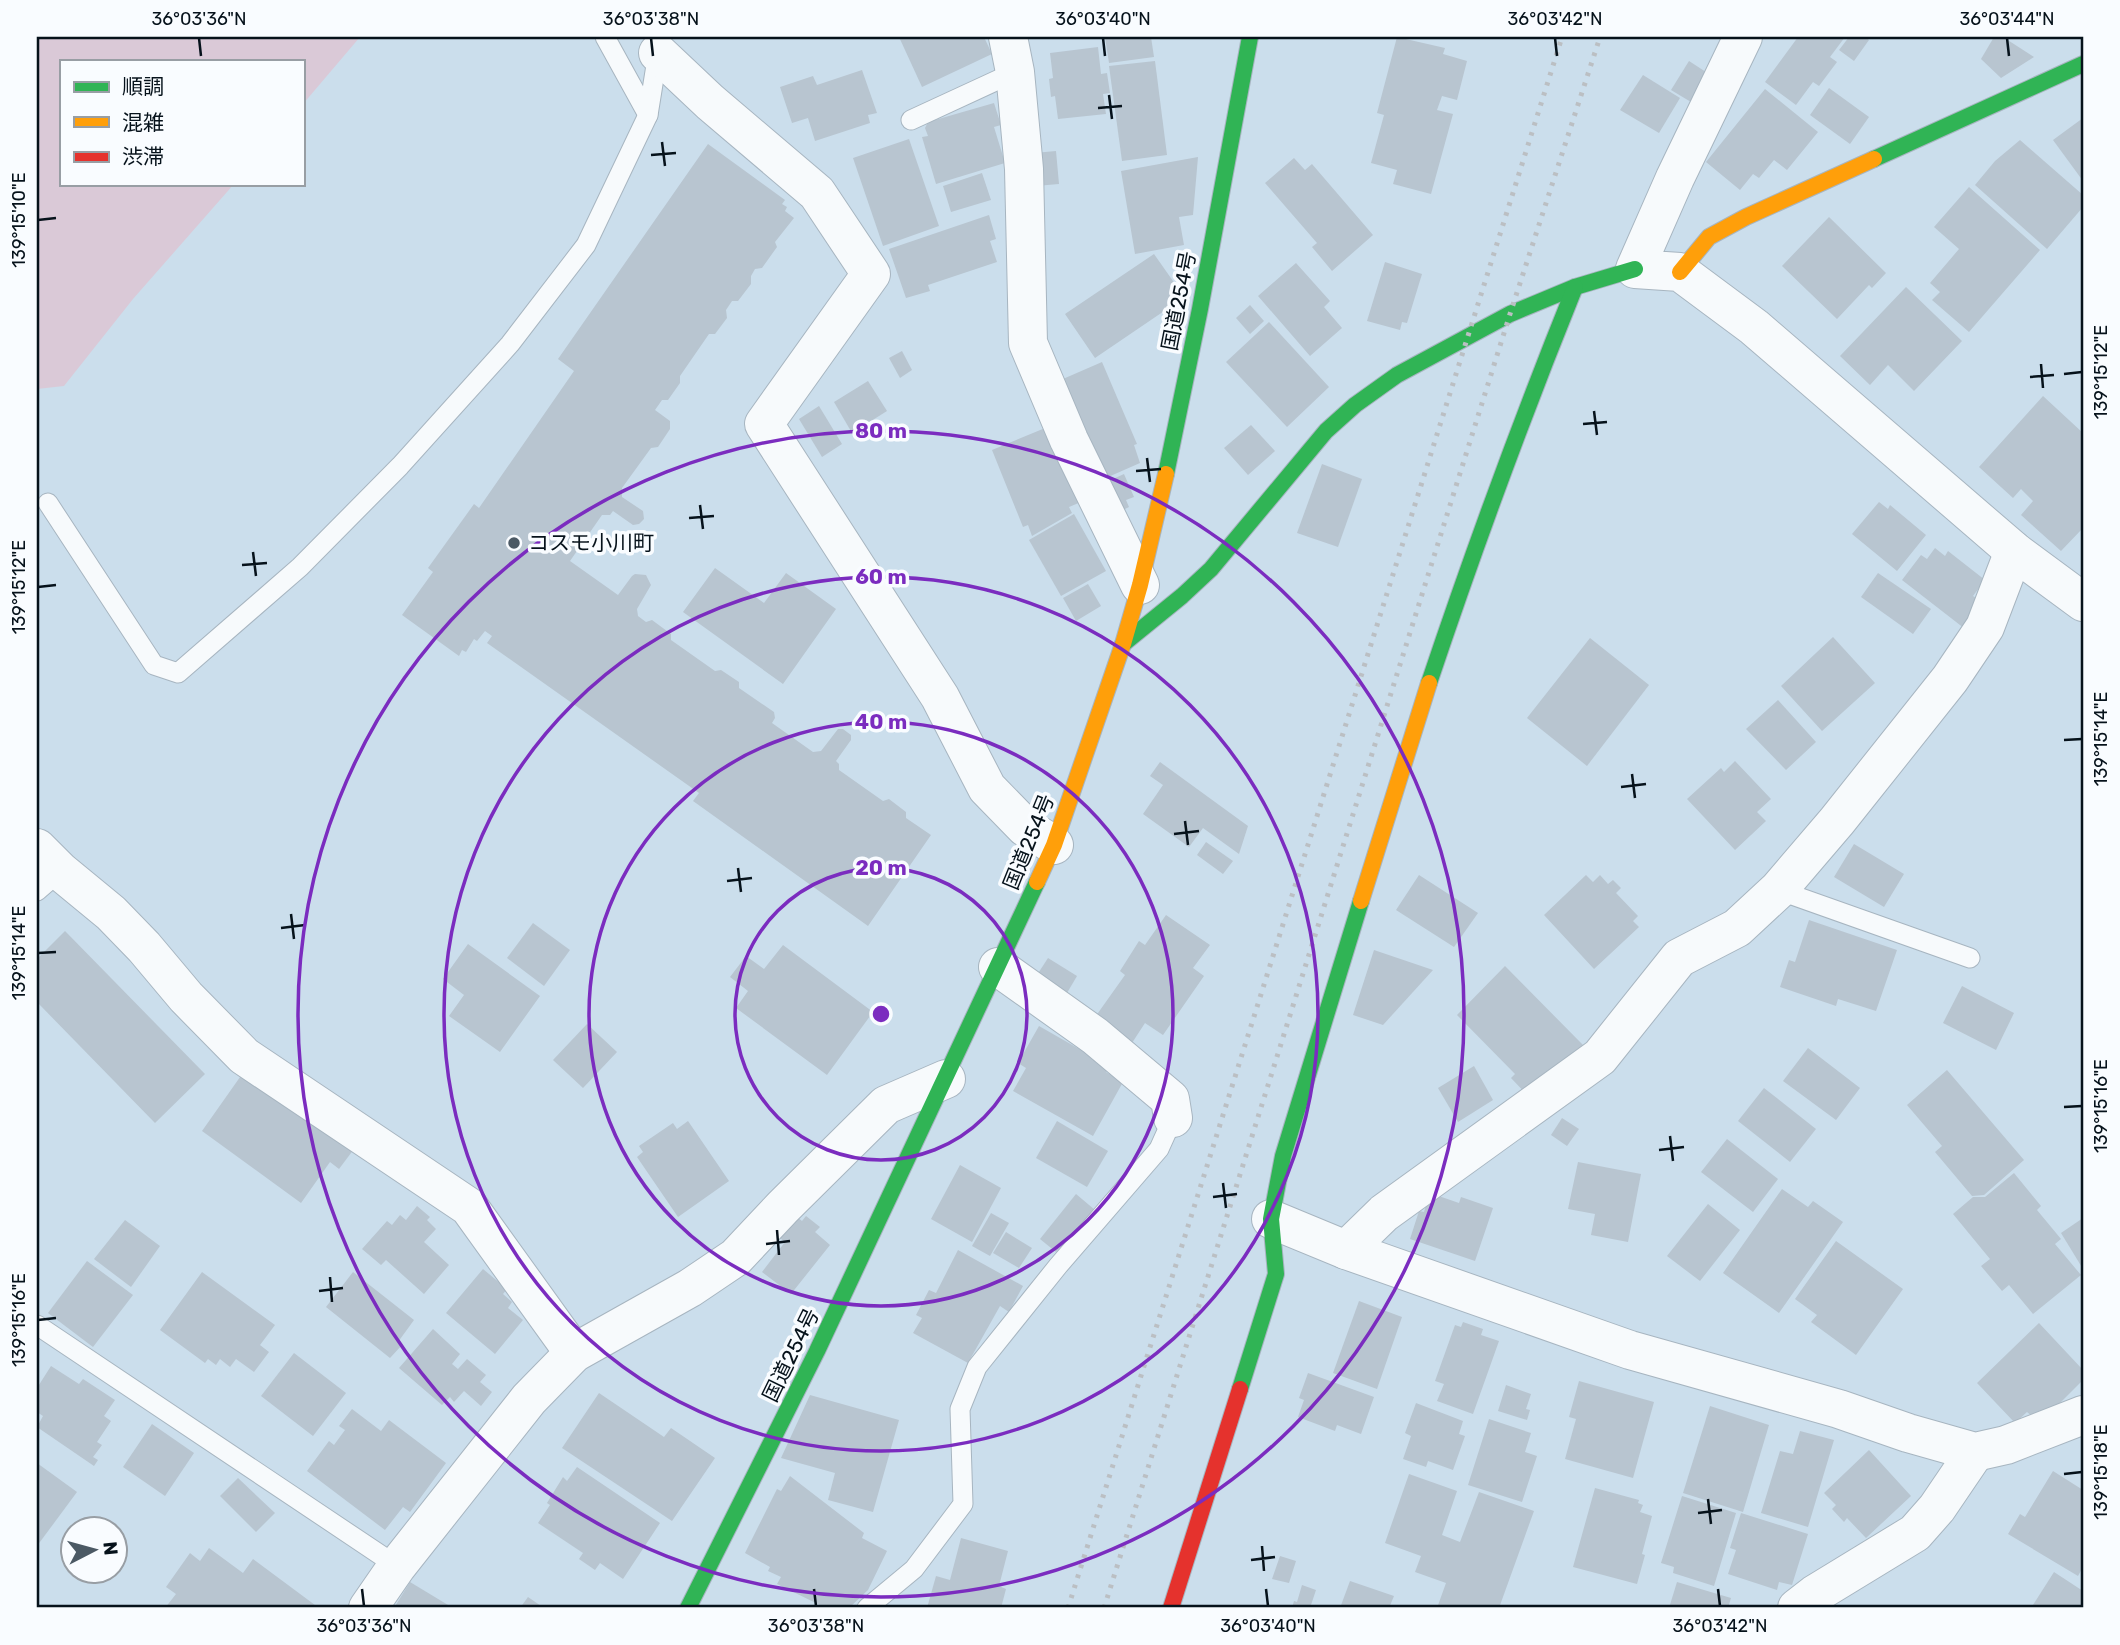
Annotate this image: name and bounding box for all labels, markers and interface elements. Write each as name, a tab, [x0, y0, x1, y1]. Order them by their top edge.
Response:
text: 36°03'36"N	[151, 8, 247, 30]
text: 36°03'38"N	[603, 8, 699, 30]
text: 36°03'40"N	[1055, 8, 1151, 30]
text: 36°03'42"N	[1508, 8, 1602, 30]
text: 36°03'44"N	[1959, 8, 2055, 30]
legend	[60, 60, 304, 186]
text: 順調	[122, 74, 164, 99]
text: 混雑	[122, 110, 164, 135]
text: 渋滞	[122, 144, 164, 169]
text: 139°15'10"E	[8, 172, 30, 268]
street label: 国道254号	[1157, 249, 1200, 353]
text: 139°15'12"E	[2090, 325, 2112, 419]
text: 80 m	[855, 418, 907, 443]
place label: コスモ小川町	[528, 530, 654, 555]
marker: コスモ小川町	[506, 535, 522, 551]
text: 139°15'12"E	[8, 540, 30, 634]
text: 60 m	[855, 564, 907, 589]
text: 139°15'14"E	[2090, 692, 2112, 786]
text: 40 m	[855, 709, 907, 734]
street label: 国道254号	[998, 790, 1059, 893]
text: 20 m	[855, 855, 907, 880]
text: 139°15'14"E	[8, 906, 30, 1000]
centre of rings	[869, 1002, 893, 1026]
text: 139°15'16"E	[2090, 1059, 2112, 1153]
text: 139°15'16"E	[8, 1273, 30, 1367]
street label: 国道254号	[757, 1304, 824, 1406]
text: 139°15'18"E	[2090, 1424, 2112, 1520]
north arrow	[60, 1516, 130, 1586]
text: N	[98, 1540, 123, 1556]
text: 36°03'36"N	[316, 1615, 412, 1637]
text: 36°03'38"N	[768, 1615, 864, 1637]
text: 36°03'40"N	[1220, 1615, 1316, 1637]
text: 36°03'42"N	[1673, 1615, 1767, 1637]

